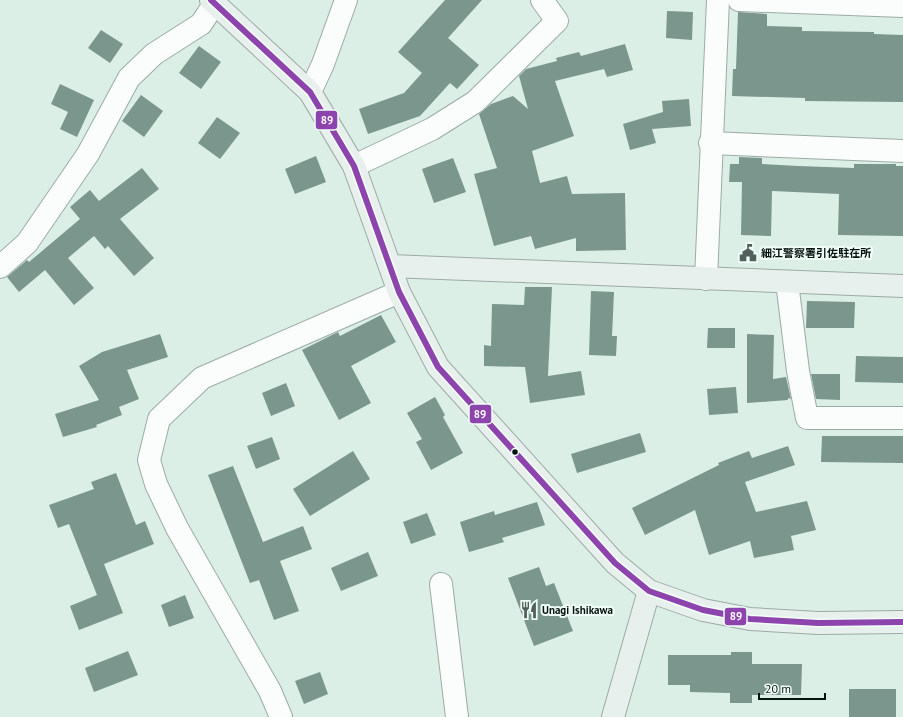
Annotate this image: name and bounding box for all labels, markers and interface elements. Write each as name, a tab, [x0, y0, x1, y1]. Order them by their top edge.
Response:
line badge: 89	[315, 110, 338, 130]
text: 89	[321, 113, 333, 127]
public building icon: 細江警察署引佐駐在所	[738, 243, 758, 263]
place label: 細江警察署引佐駐在所	[761, 246, 871, 260]
line badge: 89	[469, 404, 492, 424]
text: 89	[474, 407, 486, 421]
unlabelled marker	[510, 447, 520, 457]
restaurant icon: Unagi Ishikawa	[519, 600, 539, 620]
place label: Unagi Ishikawa	[542, 603, 613, 617]
line badge: 89	[724, 607, 747, 626]
text: 89	[730, 609, 742, 623]
scale bar	[759, 675, 825, 701]
text: 20 m	[765, 681, 791, 696]

